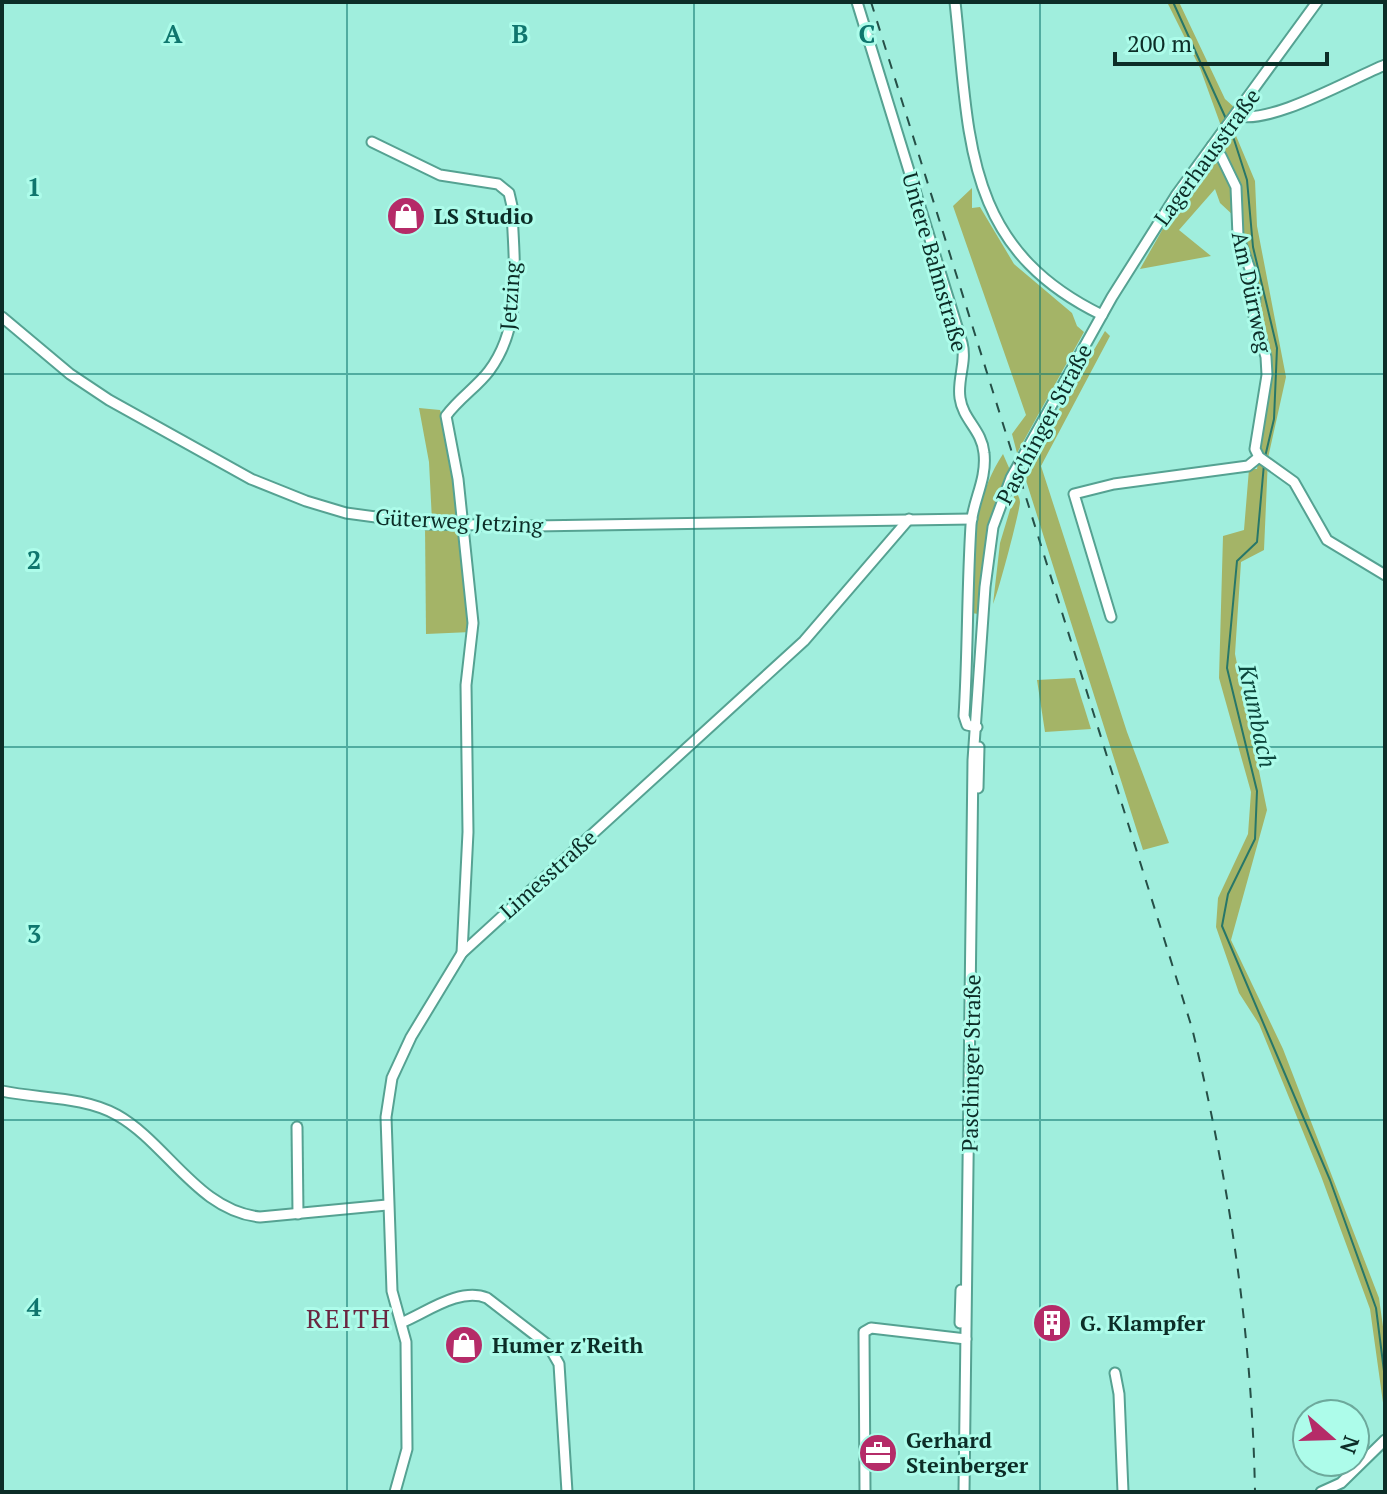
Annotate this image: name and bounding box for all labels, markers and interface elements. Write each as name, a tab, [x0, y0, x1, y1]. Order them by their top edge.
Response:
text: A	[164, 16, 183, 50]
text: B	[512, 16, 528, 50]
text: C	[859, 16, 875, 50]
scale bar	[1115, 16, 1327, 66]
text: 200 m	[1127, 27, 1192, 59]
street label: Lagerhausstraße	[1147, 82, 1266, 231]
text: 1	[27, 169, 41, 203]
street label: Untere Bahnstraße	[896, 169, 975, 355]
shop icon: LS Studio	[385, 195, 427, 237]
place label: LS Studio	[434, 201, 533, 230]
street label: Am Dürrweg	[1226, 229, 1280, 356]
street label: Jetzing	[493, 260, 526, 331]
street label: Paschinger Straße	[989, 339, 1098, 509]
street label: Güterweg Jetzing	[374, 502, 544, 539]
text: 2	[27, 542, 41, 576]
water label: Krumbach	[1231, 660, 1285, 771]
street label: Limesstraße	[493, 822, 602, 925]
text: 3	[27, 916, 41, 950]
street label: Paschinger Straße	[954, 974, 987, 1152]
text: 4	[27, 1289, 42, 1323]
district label: REITH	[306, 1301, 392, 1335]
building icon: G. Klampfer	[1031, 1302, 1073, 1344]
place label: G. Klampfer	[1080, 1308, 1206, 1337]
shop icon: Humer z'Reith	[443, 1324, 485, 1366]
place label: Humer z'Reith	[492, 1330, 643, 1359]
north arrow	[1291, 1398, 1371, 1478]
place label: Gerhard Steinberger	[906, 1425, 1029, 1479]
office icon: Gerhard Steinberger	[857, 1432, 899, 1474]
text: N	[1334, 1432, 1367, 1458]

